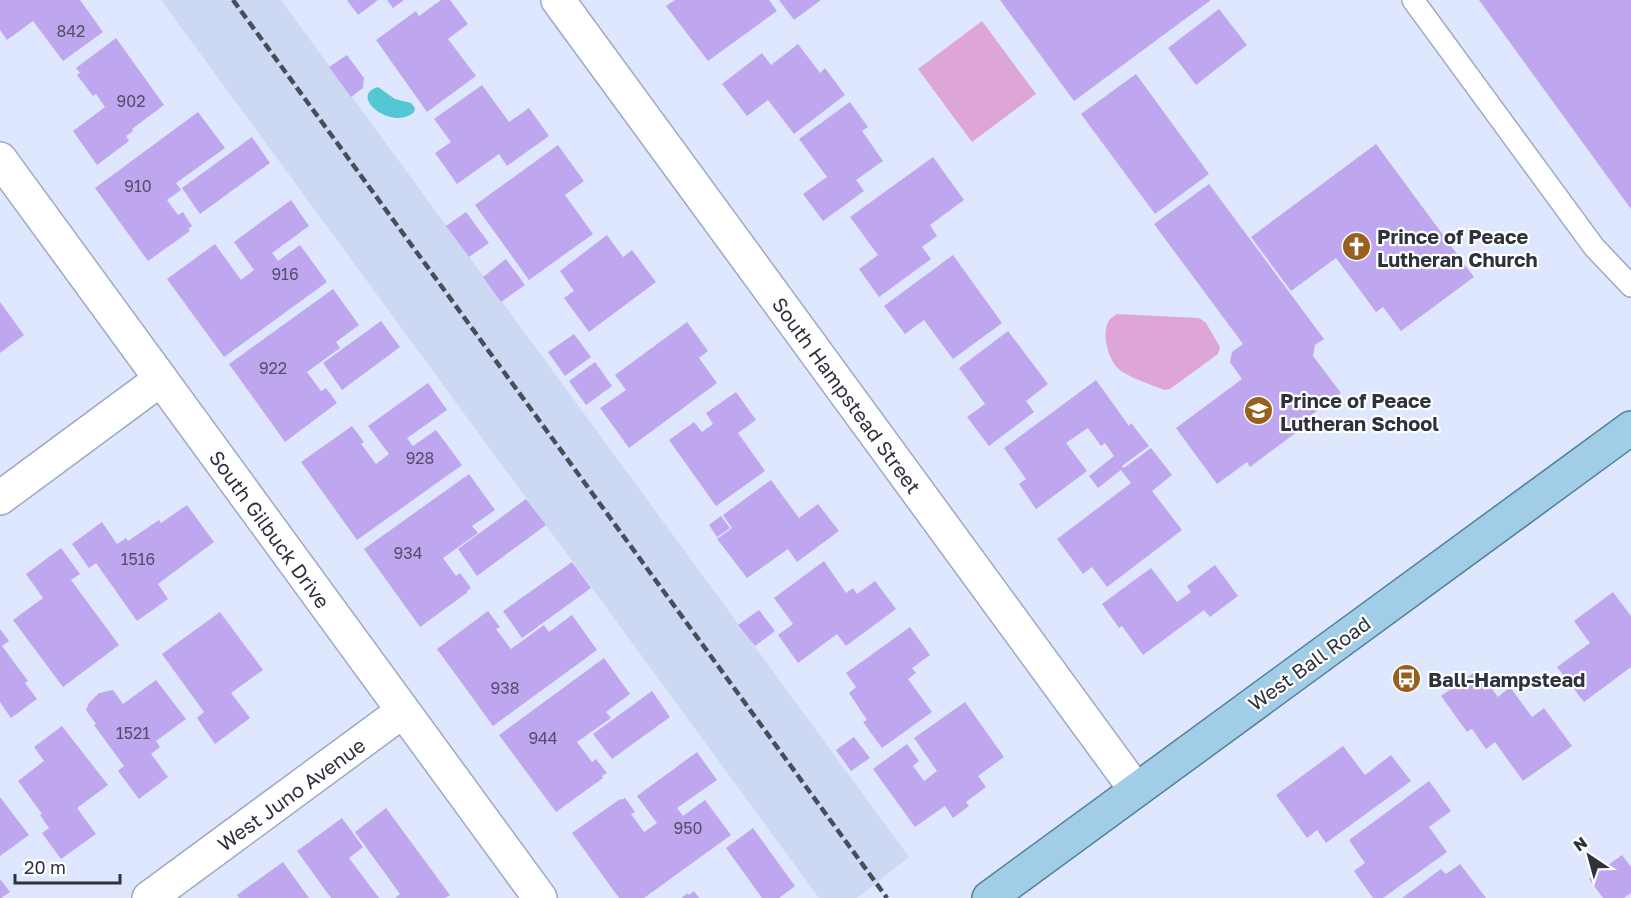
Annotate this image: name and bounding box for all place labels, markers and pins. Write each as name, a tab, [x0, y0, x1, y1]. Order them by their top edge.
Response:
place label: Prince of Peace Lutheran Church	[1377, 224, 1538, 271]
church icon: Prince of Peace Lutheran Church	[1340, 231, 1372, 263]
place label: Prince of Peace Lutheran School	[1280, 388, 1439, 435]
school or university icon: Prince of Peace Lutheran School	[1243, 395, 1275, 427]
bus stop icon: Ball-Hampstead	[1391, 663, 1423, 695]
place label: Ball-Hampstead	[1428, 667, 1585, 691]

